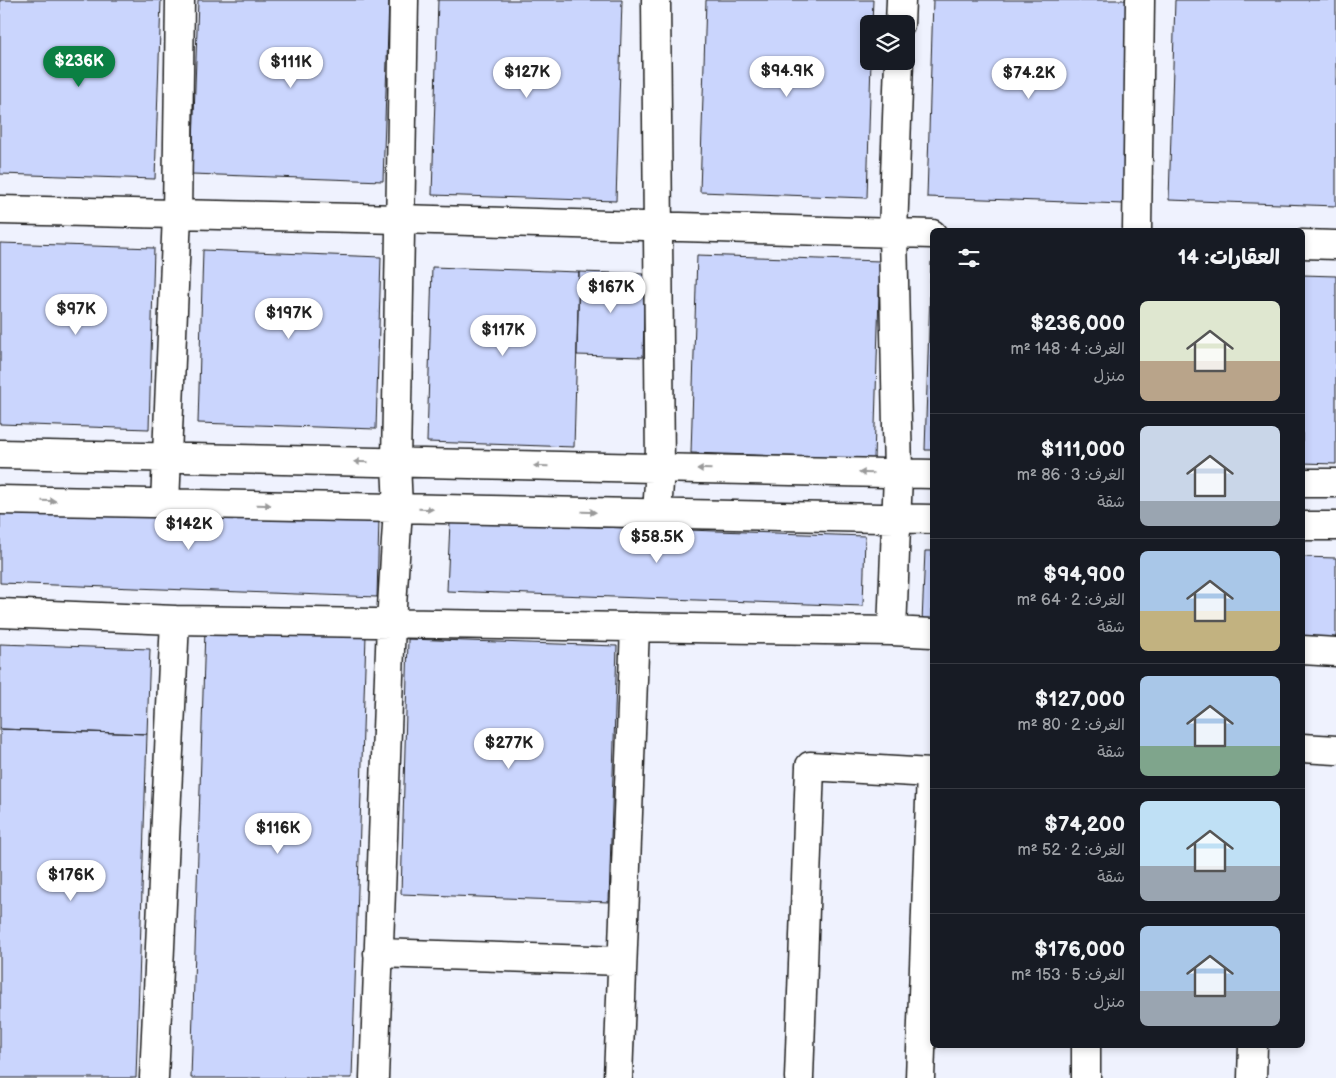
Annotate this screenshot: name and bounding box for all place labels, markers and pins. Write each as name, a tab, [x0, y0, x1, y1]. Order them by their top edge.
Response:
pin: $236K	[44, 46, 114, 88]
pin: $111K	[256, 46, 326, 89]
pin: $127K	[492, 56, 562, 99]
pin: $94.9K	[746, 56, 828, 98]
pin: $74.2K	[988, 58, 1070, 100]
pin: $167K	[576, 272, 646, 314]
pin: $97K	[46, 294, 106, 336]
pin: $197K	[254, 298, 324, 340]
pin: $117K	[468, 314, 538, 357]
pin: $142K	[154, 508, 224, 551]
pin: $58.5K	[616, 522, 698, 564]
pin: $277K	[474, 728, 544, 770]
pin: $116K	[243, 812, 313, 855]
pin: $176K	[36, 860, 106, 902]

